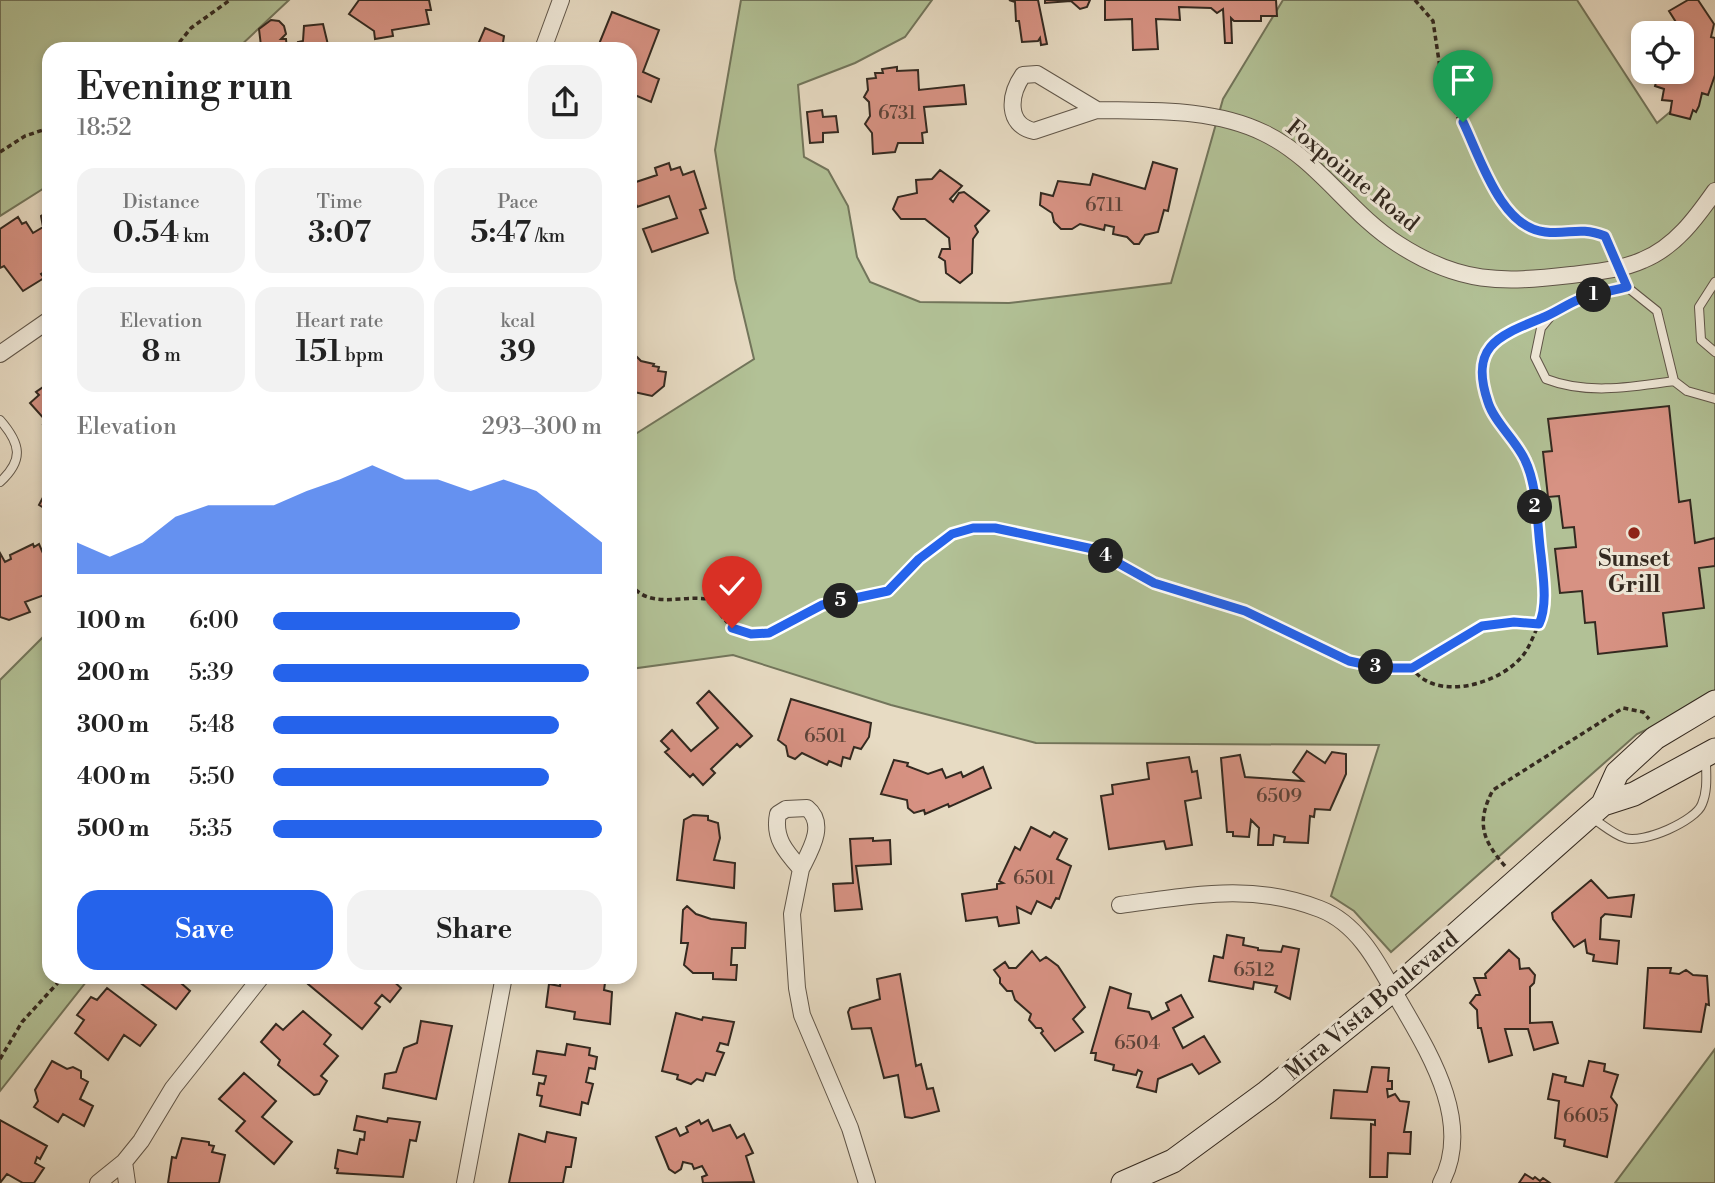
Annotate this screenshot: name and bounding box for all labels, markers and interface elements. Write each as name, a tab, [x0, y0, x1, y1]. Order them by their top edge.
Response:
map controls	[1631, 21, 1694, 84]
button: locate	[1631, 21, 1694, 84]
pin	[1433, 50, 1493, 122]
icon: arrive	[1444, 61, 1482, 99]
text: Evening run	[77, 64, 292, 111]
button: share	[528, 65, 602, 139]
house number: 6731	[878, 101, 916, 125]
text: 18:52	[77, 114, 132, 142]
street label: Foxpointe Road	[1280, 114, 1424, 238]
text: Distance	[123, 190, 200, 214]
text: Time	[317, 190, 362, 214]
text: Pace	[497, 190, 538, 214]
house number: 6711	[1085, 193, 1123, 217]
text: 0.54	[113, 214, 179, 252]
text: 3:07	[308, 214, 371, 252]
text: 5:47	[470, 214, 531, 252]
text: km	[179, 224, 210, 248]
text: /km	[531, 224, 565, 248]
pin: 1	[1576, 278, 1612, 312]
text: 1	[1589, 282, 1598, 306]
text: Elevation	[120, 309, 202, 333]
text: Heart rate	[296, 309, 383, 333]
text: kcal	[501, 309, 535, 333]
text: 8	[141, 333, 160, 371]
text: 151	[295, 333, 341, 371]
text: 39	[500, 333, 536, 371]
text: m	[160, 343, 181, 367]
text: bpm	[341, 343, 384, 367]
text: Elevation	[77, 413, 177, 441]
text: 293–300 m	[482, 413, 602, 441]
pin: 2	[1518, 490, 1552, 524]
text: 2	[1529, 494, 1540, 518]
marker: Sunset Grill	[1626, 525, 1642, 541]
pin: 4	[1088, 538, 1124, 574]
text: 4	[1099, 543, 1112, 567]
place label: Sunset Grill	[1598, 545, 1671, 599]
pin	[702, 556, 762, 628]
icon: check	[713, 567, 751, 605]
pin: 5	[824, 584, 858, 618]
text: 5	[835, 588, 846, 612]
text: 100 m	[77, 607, 145, 635]
text: 6:00	[189, 607, 239, 635]
pin: 3	[1358, 650, 1394, 684]
text: 3	[1370, 654, 1381, 678]
text: 200 m	[77, 659, 149, 687]
text: 5:39	[189, 659, 234, 687]
text: 300 m	[77, 711, 149, 739]
text: 5:48	[189, 711, 235, 739]
house number: 6501	[804, 724, 846, 748]
text: 400 m	[77, 763, 150, 791]
text: 5:50	[189, 763, 235, 791]
house number: 6509	[1256, 784, 1302, 808]
text: 500 m	[77, 815, 149, 843]
text: 5:35	[189, 815, 232, 843]
house number: 6501	[1013, 866, 1055, 890]
button: Save	[77, 890, 333, 970]
button: Share	[347, 890, 602, 970]
street label: Mira Vista Boulevard	[1279, 925, 1464, 1087]
house number: 6512	[1233, 958, 1275, 982]
house number: 6504	[1114, 1031, 1160, 1055]
house number: 6605	[1563, 1104, 1609, 1128]

